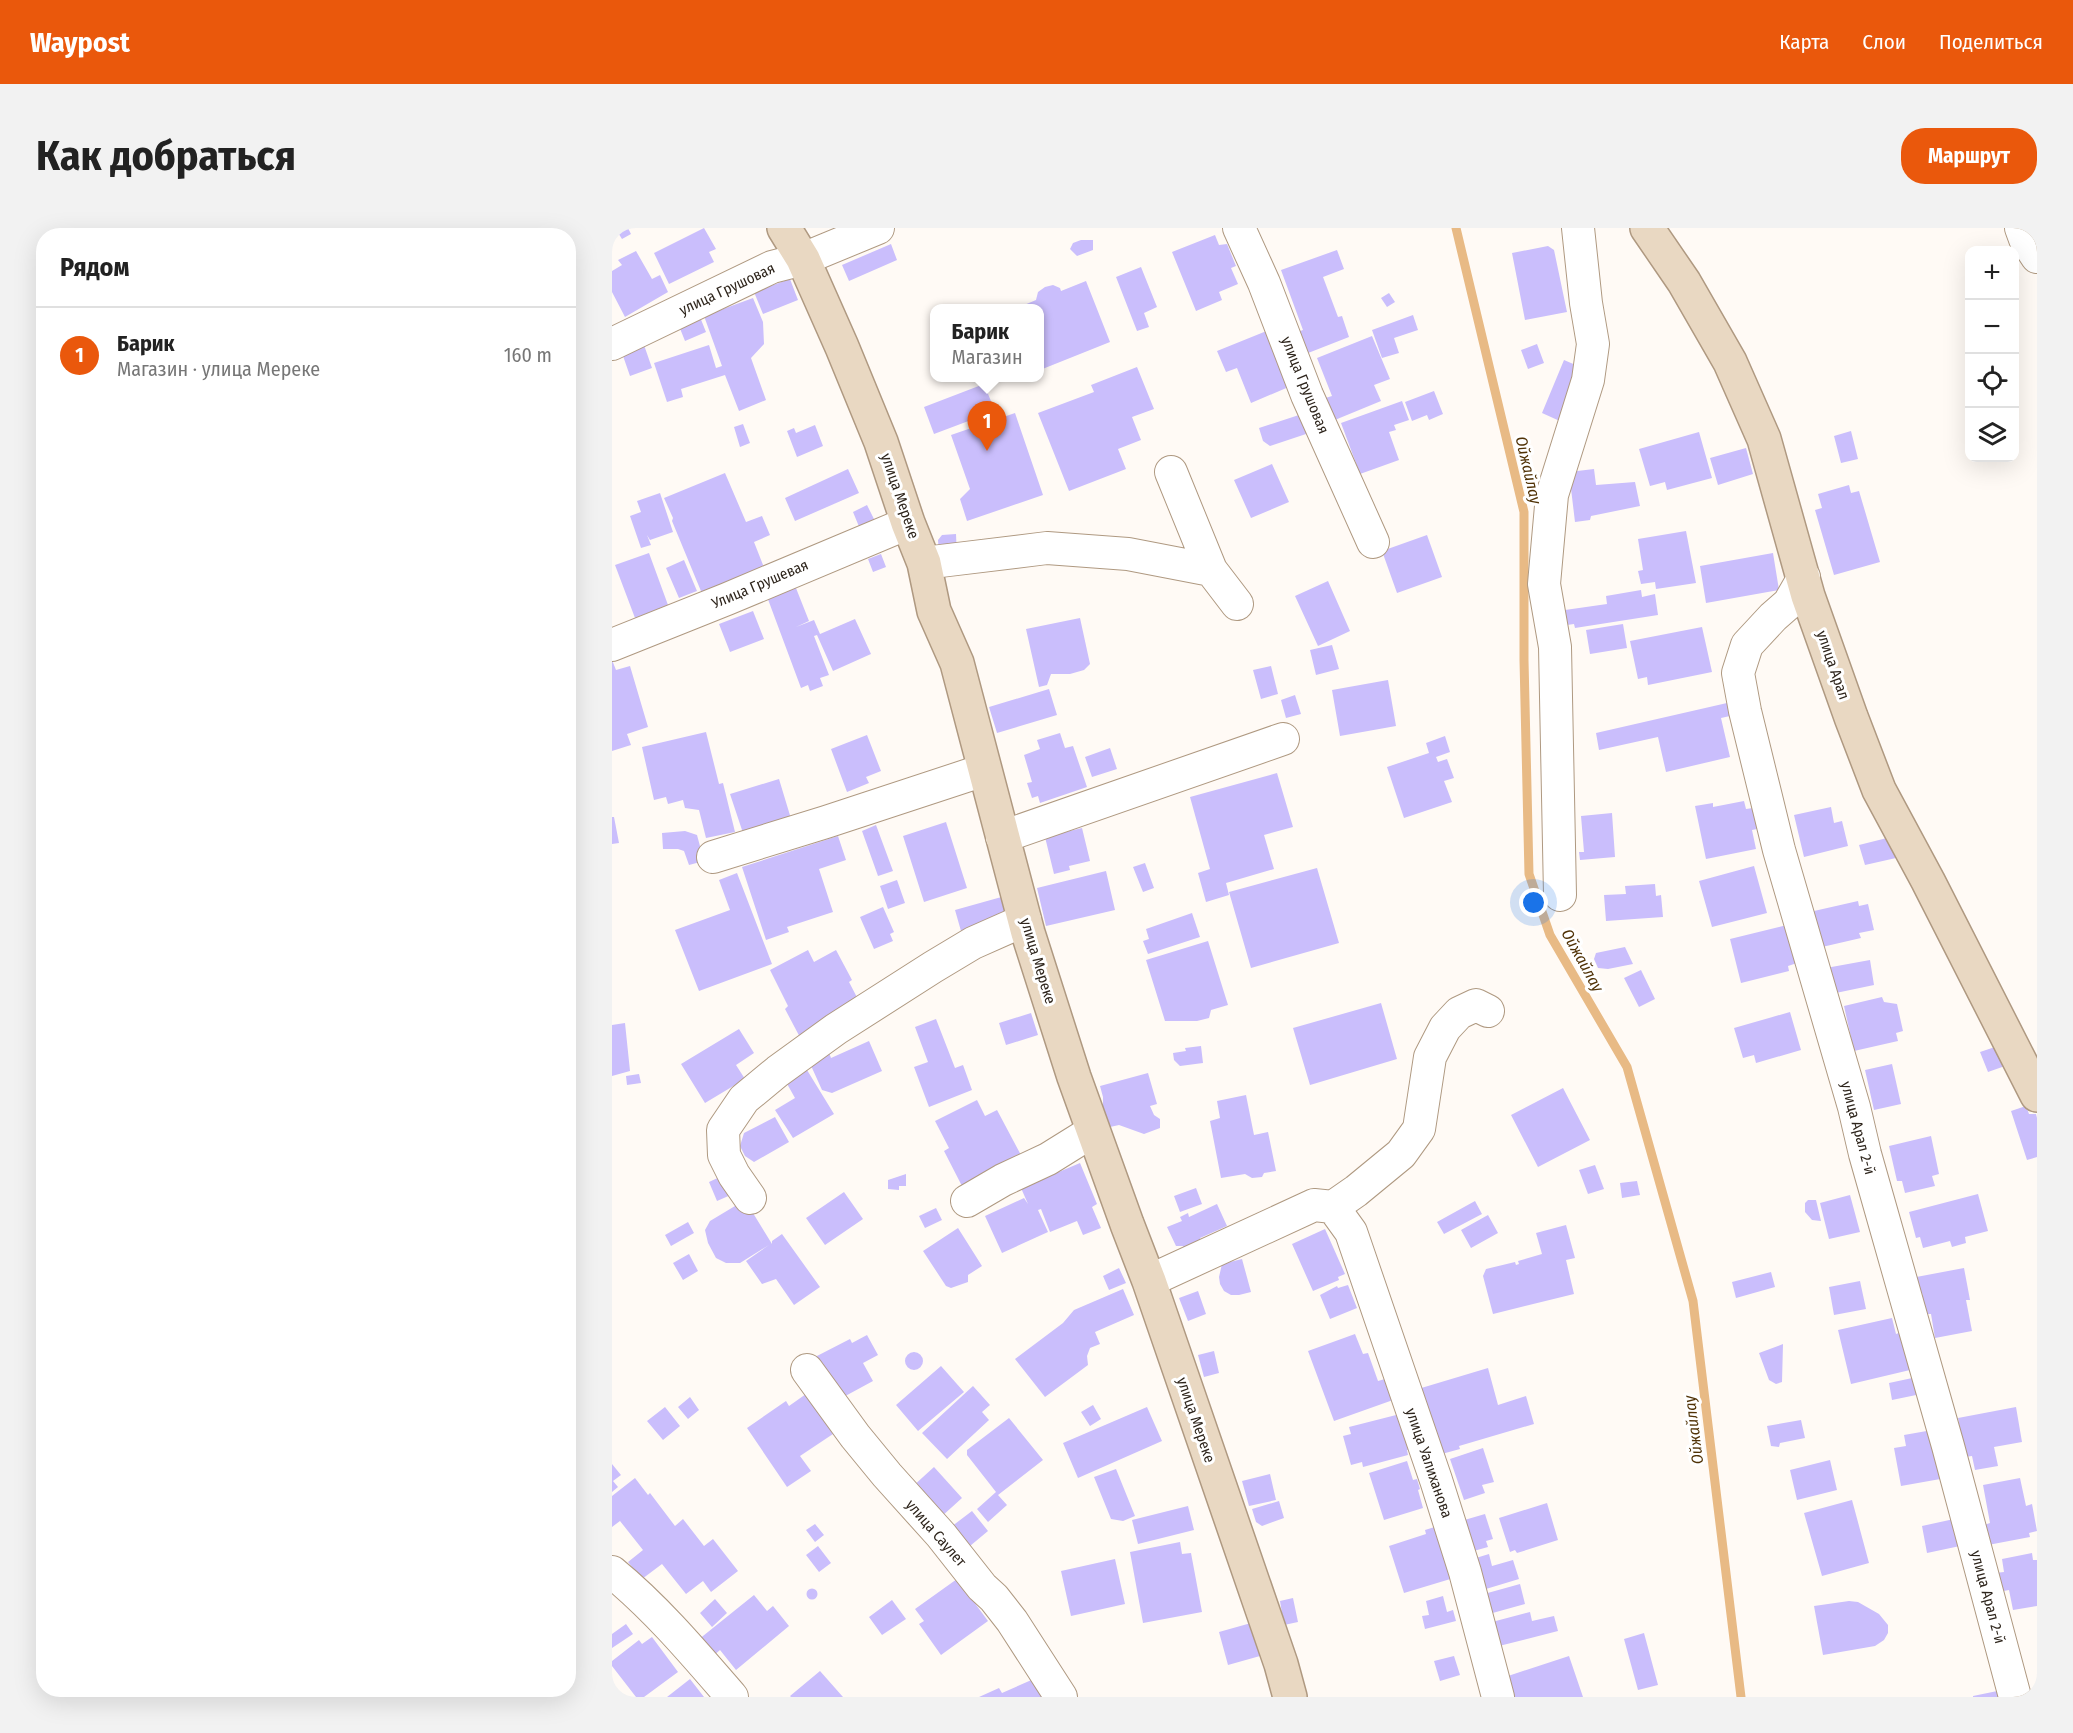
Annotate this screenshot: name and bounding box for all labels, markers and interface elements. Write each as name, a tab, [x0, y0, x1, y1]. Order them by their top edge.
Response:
text: Waypost	[30, 26, 130, 59]
text: Карта	[1779, 29, 1829, 55]
text: Слои	[1862, 29, 1906, 55]
text: Поделиться	[1939, 29, 2043, 55]
button: Маршрут	[1901, 128, 2037, 184]
text: Как добраться	[36, 131, 296, 181]
map controls	[1965, 246, 2019, 462]
button: +	[1965, 246, 2019, 300]
text: Рядом	[60, 252, 129, 283]
street label: улица Грушовая	[676, 259, 778, 319]
button: −	[1965, 300, 2019, 354]
popup	[930, 304, 1044, 382]
text: Барик	[951, 318, 1009, 345]
text: Барик	[117, 330, 175, 357]
street label: улица Грушовая	[1277, 334, 1333, 436]
text: 1	[75, 343, 84, 367]
text: 160 m	[504, 343, 552, 367]
text: Магазин	[951, 345, 1023, 369]
button: locate	[1965, 354, 2019, 408]
text: Магазин · улица Мереке	[117, 357, 320, 381]
pin: 1	[968, 402, 1006, 451]
button: layers	[1965, 408, 2019, 462]
water label: Ойжайлау	[1511, 434, 1546, 507]
street label: улица Мереке	[877, 451, 923, 541]
street label: Улица Грушевая	[708, 556, 811, 613]
street label: улица Арал	[1813, 628, 1853, 702]
your location	[1519, 888, 1548, 917]
street label: улица Мереке	[1016, 916, 1060, 1006]
water label: Ойжайлау	[1557, 925, 1608, 996]
street label: улица Арал 2-й	[1837, 1079, 1879, 1177]
street label: улица Мереке	[1173, 1375, 1219, 1465]
water label: Ойжайлау	[1680, 1394, 1707, 1465]
street label: улица Уалиханова	[1402, 1406, 1456, 1520]
street label: улица Саулет	[902, 1496, 971, 1571]
street label: улица Арал 2-й	[1967, 1548, 2009, 1646]

